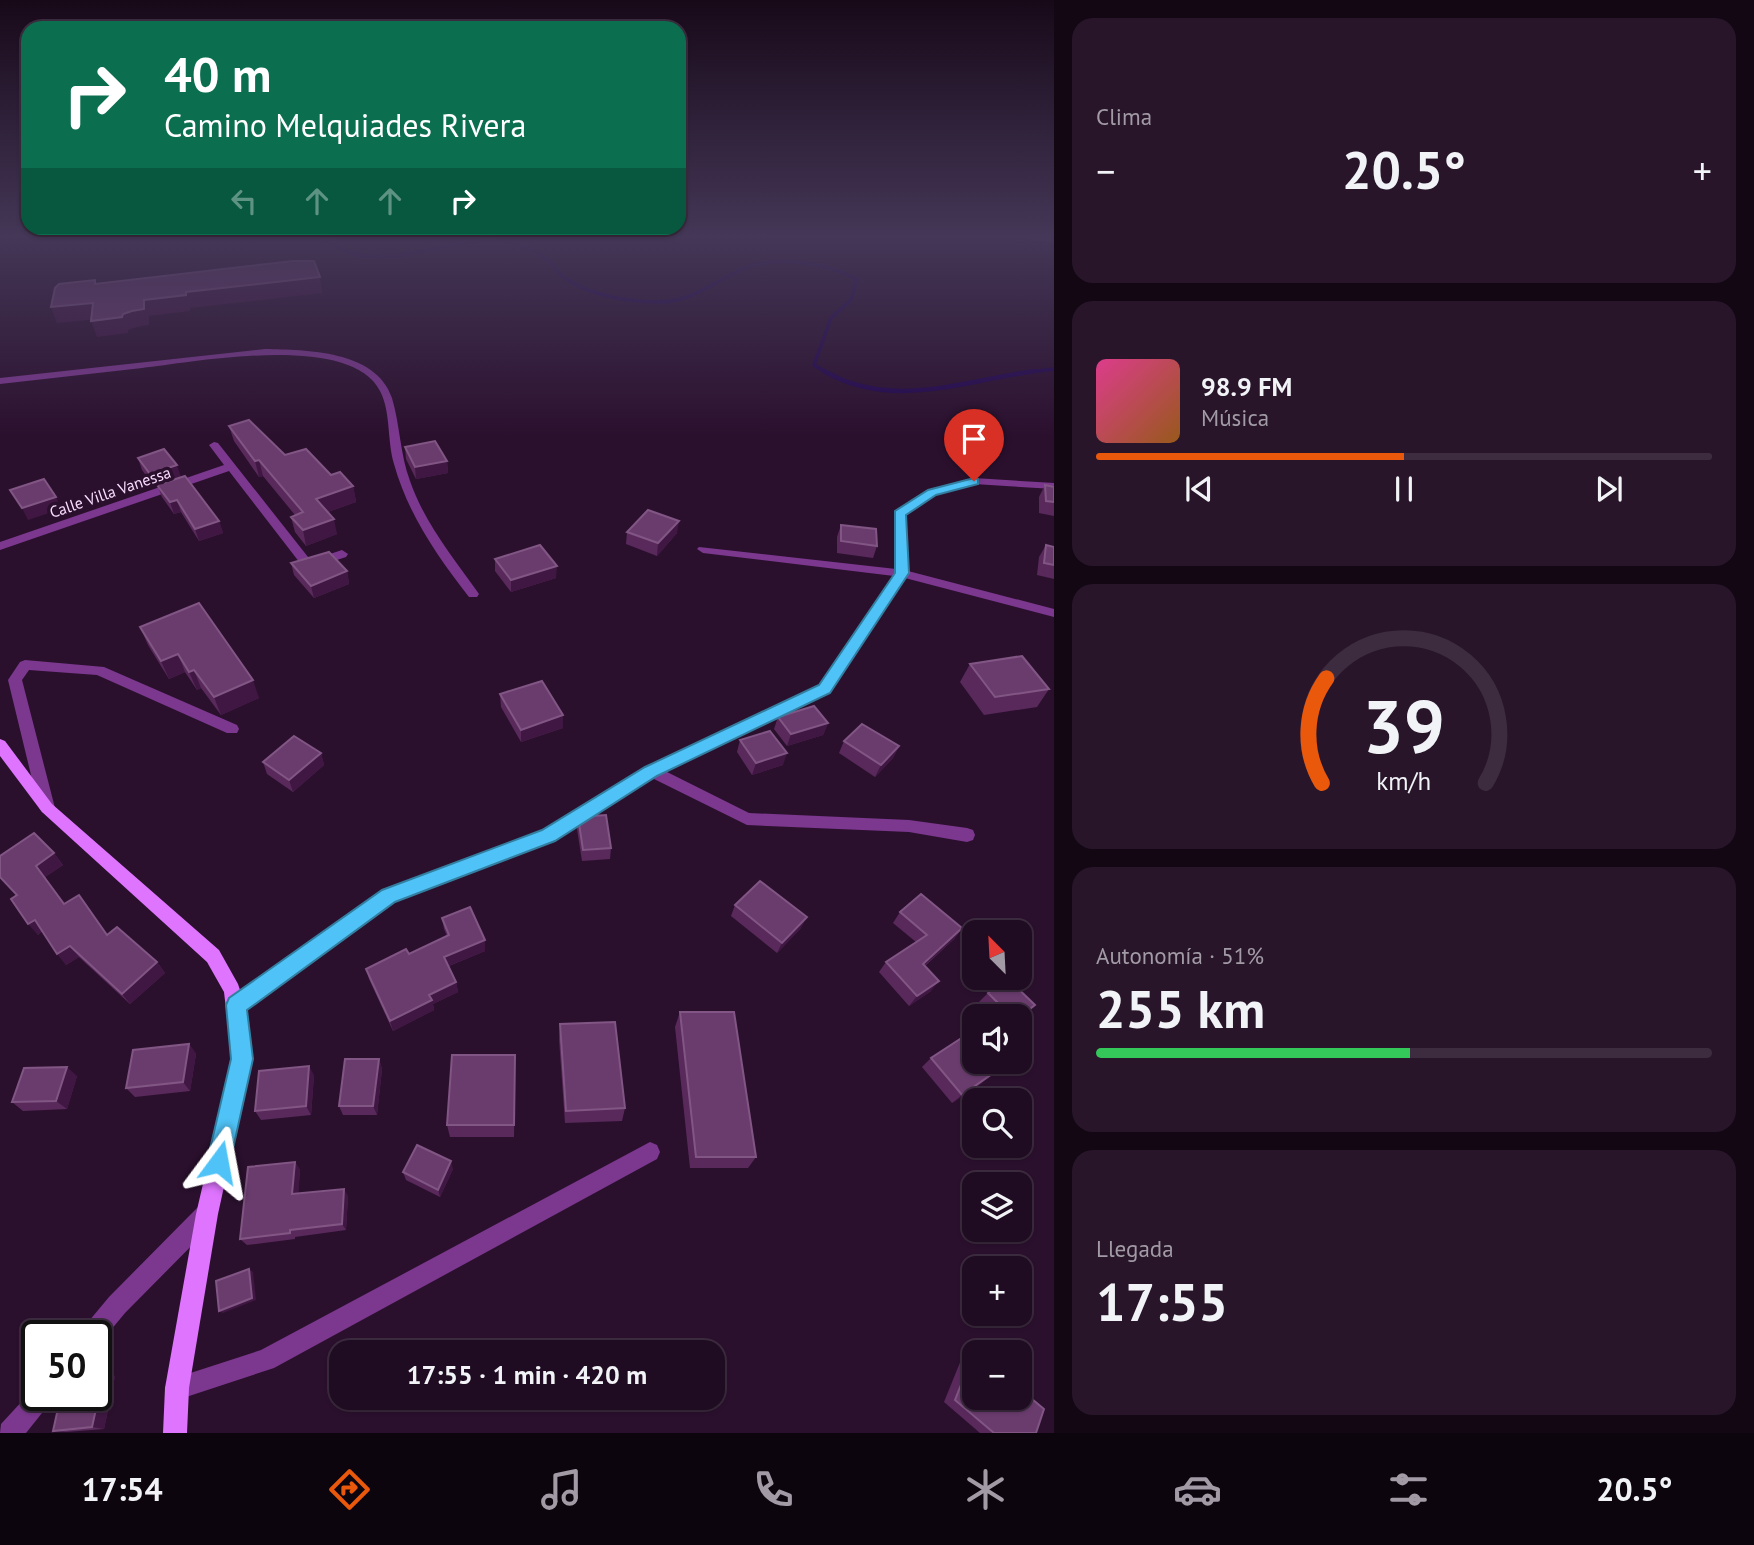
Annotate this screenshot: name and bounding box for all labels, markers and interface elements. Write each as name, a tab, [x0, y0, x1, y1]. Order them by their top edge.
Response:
text: 40 m	[164, 42, 271, 106]
icon: right	[49, 49, 140, 140]
text: Clima	[1096, 102, 1152, 131]
text: Camino Melquiades Rivera	[164, 104, 526, 146]
text: 20.5°	[1342, 136, 1466, 203]
text: −	[1096, 146, 1115, 195]
text: +	[1693, 146, 1712, 195]
icon: left	[225, 182, 263, 220]
icon: ahead	[298, 182, 336, 220]
icon: ahead	[371, 182, 409, 220]
icon: right	[444, 182, 482, 220]
text: 98.9 FM	[1201, 370, 1292, 403]
text: Música	[1201, 403, 1269, 432]
pin	[944, 409, 1004, 481]
icon: arrive	[955, 420, 993, 458]
street label: Calle Villa Vanessa	[47, 462, 173, 522]
icon: previous	[1180, 470, 1218, 508]
icon: pause	[1385, 470, 1423, 508]
icon: next	[1590, 470, 1628, 508]
text: 39	[1363, 679, 1445, 773]
text: km/h	[1377, 764, 1431, 796]
north arrow	[962, 920, 1032, 990]
map controls	[962, 920, 1032, 1410]
text: Autonomía · 51%	[1096, 941, 1264, 970]
text: 255 km	[1096, 975, 1265, 1042]
button: sound	[962, 1004, 1032, 1074]
button: search	[962, 1088, 1032, 1158]
position arrow	[182, 1125, 256, 1199]
button: layers	[962, 1172, 1032, 1242]
text: Llegada	[1096, 1234, 1174, 1263]
button: +	[962, 1256, 1032, 1326]
text: 17:55	[1096, 1268, 1228, 1335]
speed limit sign: 50	[21, 1320, 112, 1411]
button: −	[962, 1340, 1032, 1410]
text: 17:55 · 1 min · 420 m	[407, 1358, 647, 1391]
icon: directions	[325, 1465, 374, 1514]
icon: music	[537, 1465, 586, 1514]
icon: phone	[749, 1465, 798, 1514]
icon: climate	[961, 1465, 1010, 1514]
icon: car	[1173, 1465, 1222, 1514]
icon: filters	[1384, 1465, 1433, 1514]
text: 17:54	[81, 1468, 163, 1510]
text: 20.5°	[1596, 1468, 1673, 1510]

